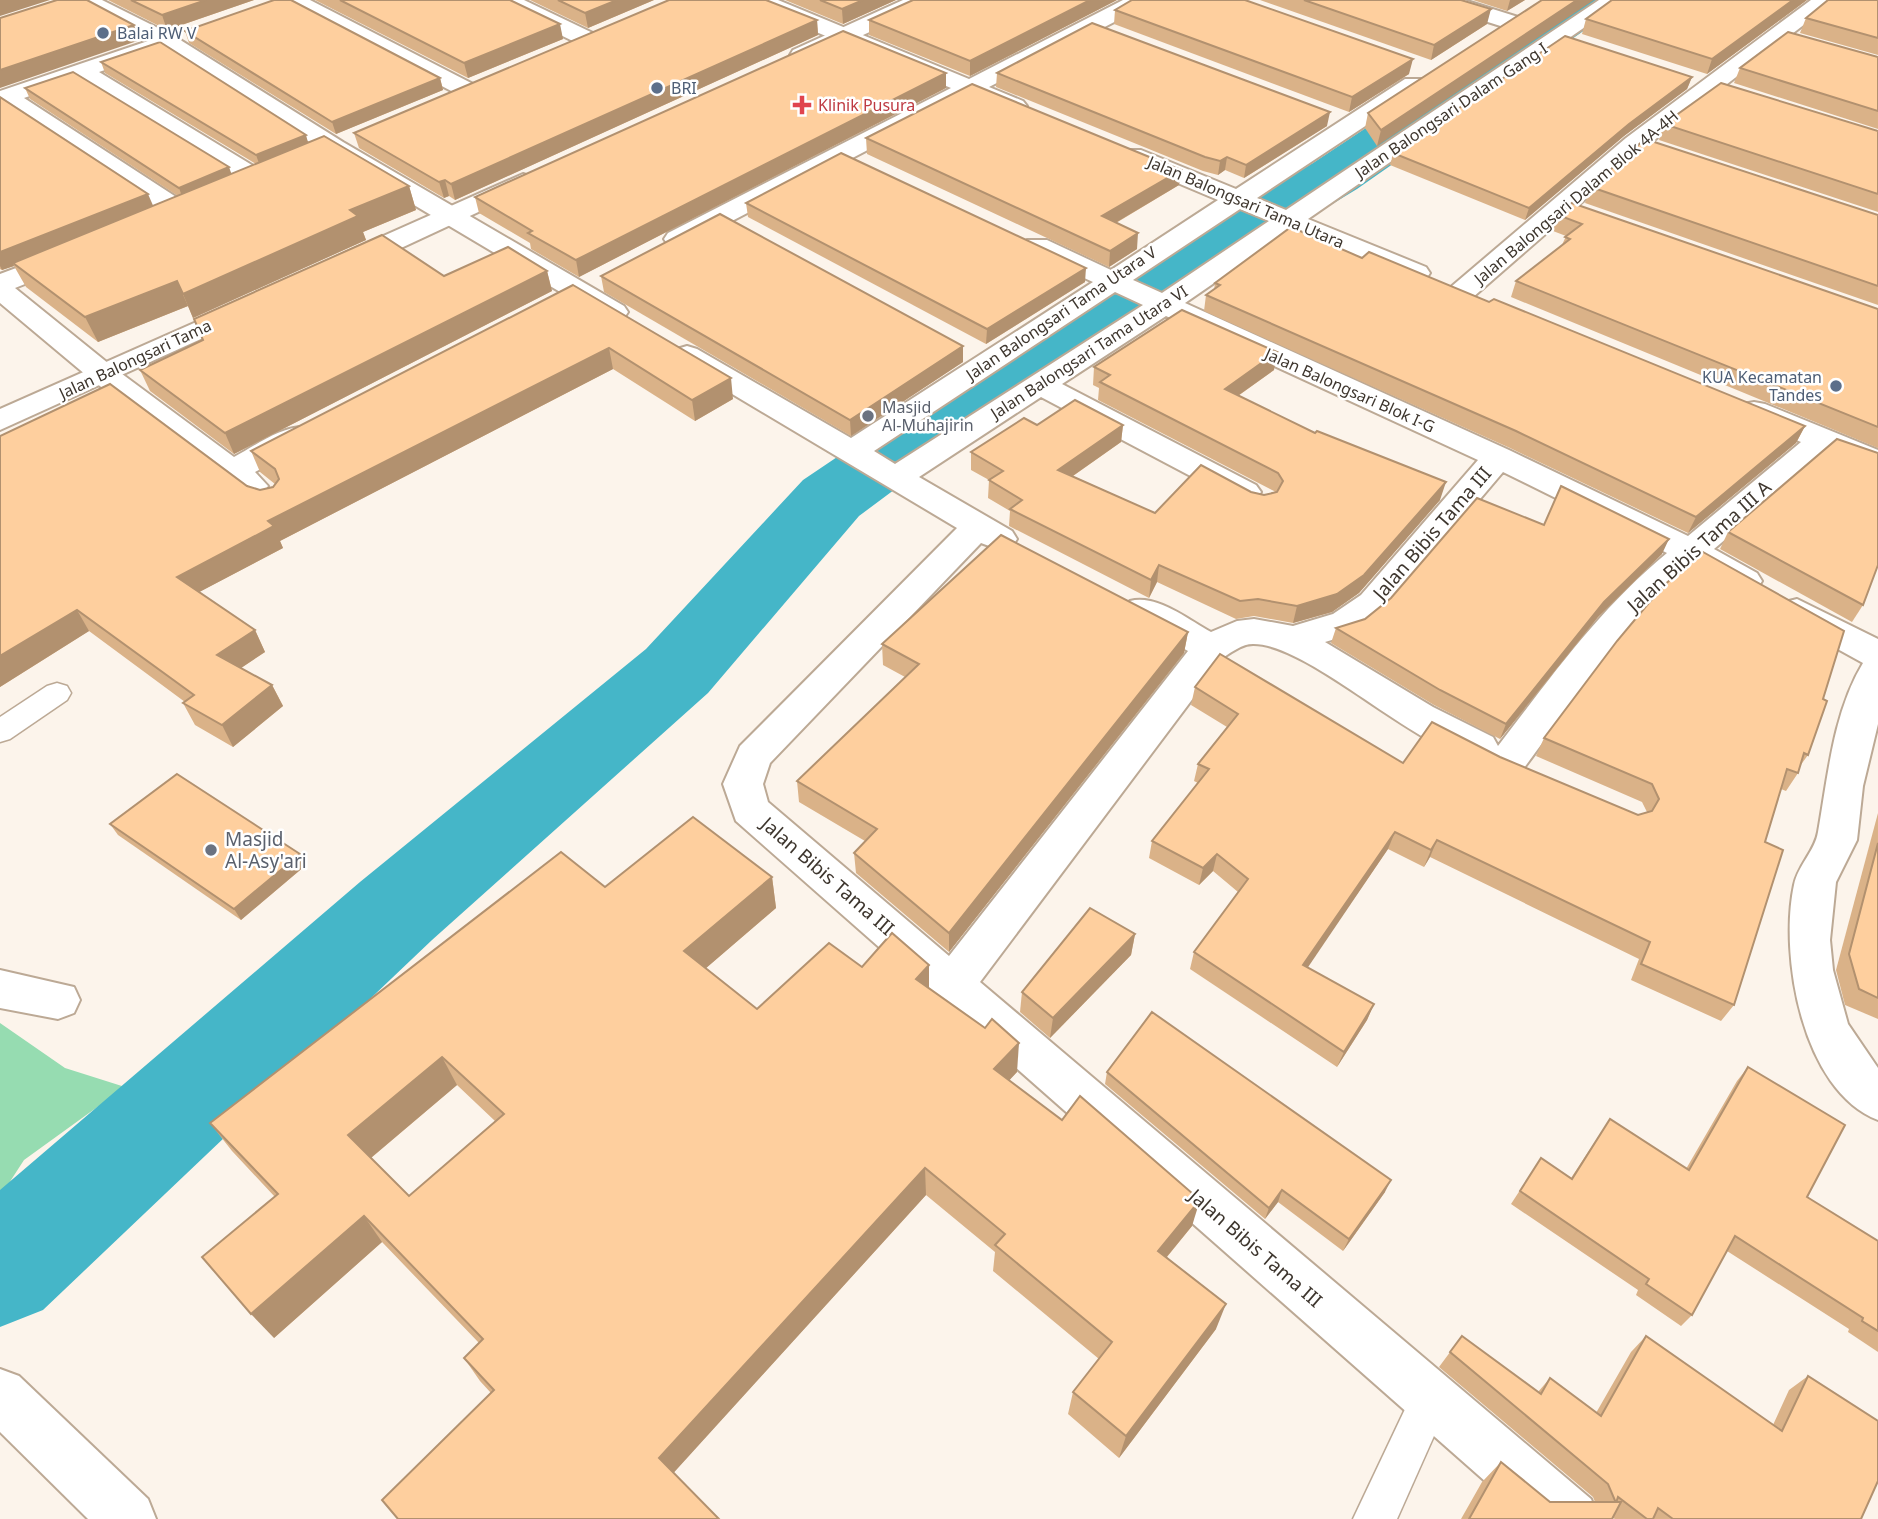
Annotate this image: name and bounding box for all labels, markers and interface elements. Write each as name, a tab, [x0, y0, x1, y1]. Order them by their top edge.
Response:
place label: Balai RW V	[117, 22, 197, 44]
marker: Balai RW V	[95, 25, 111, 41]
street label: Jalan Balongsari Dalam Gang I	[1349, 37, 1552, 184]
place label: BRI	[671, 77, 697, 99]
marker: BRI	[649, 80, 665, 96]
place label: Klinik Pusura	[818, 94, 915, 116]
marker: Klinik Pusura	[792, 95, 812, 115]
street label: Jalan Balongsari Dalam Blok 4A-4H	[1468, 105, 1683, 290]
street label: Jalan Balongsari Tama Utara	[1143, 150, 1348, 253]
street label: Jalan Balongsari Tama Utara V	[960, 241, 1161, 386]
street label: Jalan Balongsari Tama Utara VI	[985, 280, 1192, 425]
street label: Jalan Balongsari Tama	[54, 314, 215, 405]
street label: Jalan Balongsari Blok I-G	[1260, 342, 1439, 437]
place label: KUA Kecamatan Tandes	[1702, 366, 1822, 406]
marker: KUA Kecamatan Tandes	[1828, 378, 1844, 394]
place label: Masjid Al-Muhajirin	[882, 396, 974, 436]
marker: Masjid Al-Muhajirin	[860, 408, 876, 424]
street label: Jalan Bibis Tama III	[1366, 461, 1497, 607]
street label: Jalan Bibis Tama III A	[1620, 474, 1777, 619]
street label: Jalan Bibis Tama III	[754, 810, 900, 941]
place label: Masjid Al-Asy'ari	[225, 826, 307, 874]
marker: Masjid Al-Asy'ari	[203, 842, 219, 858]
street label: Jalan Bibis Tama III	[1182, 1182, 1328, 1313]

